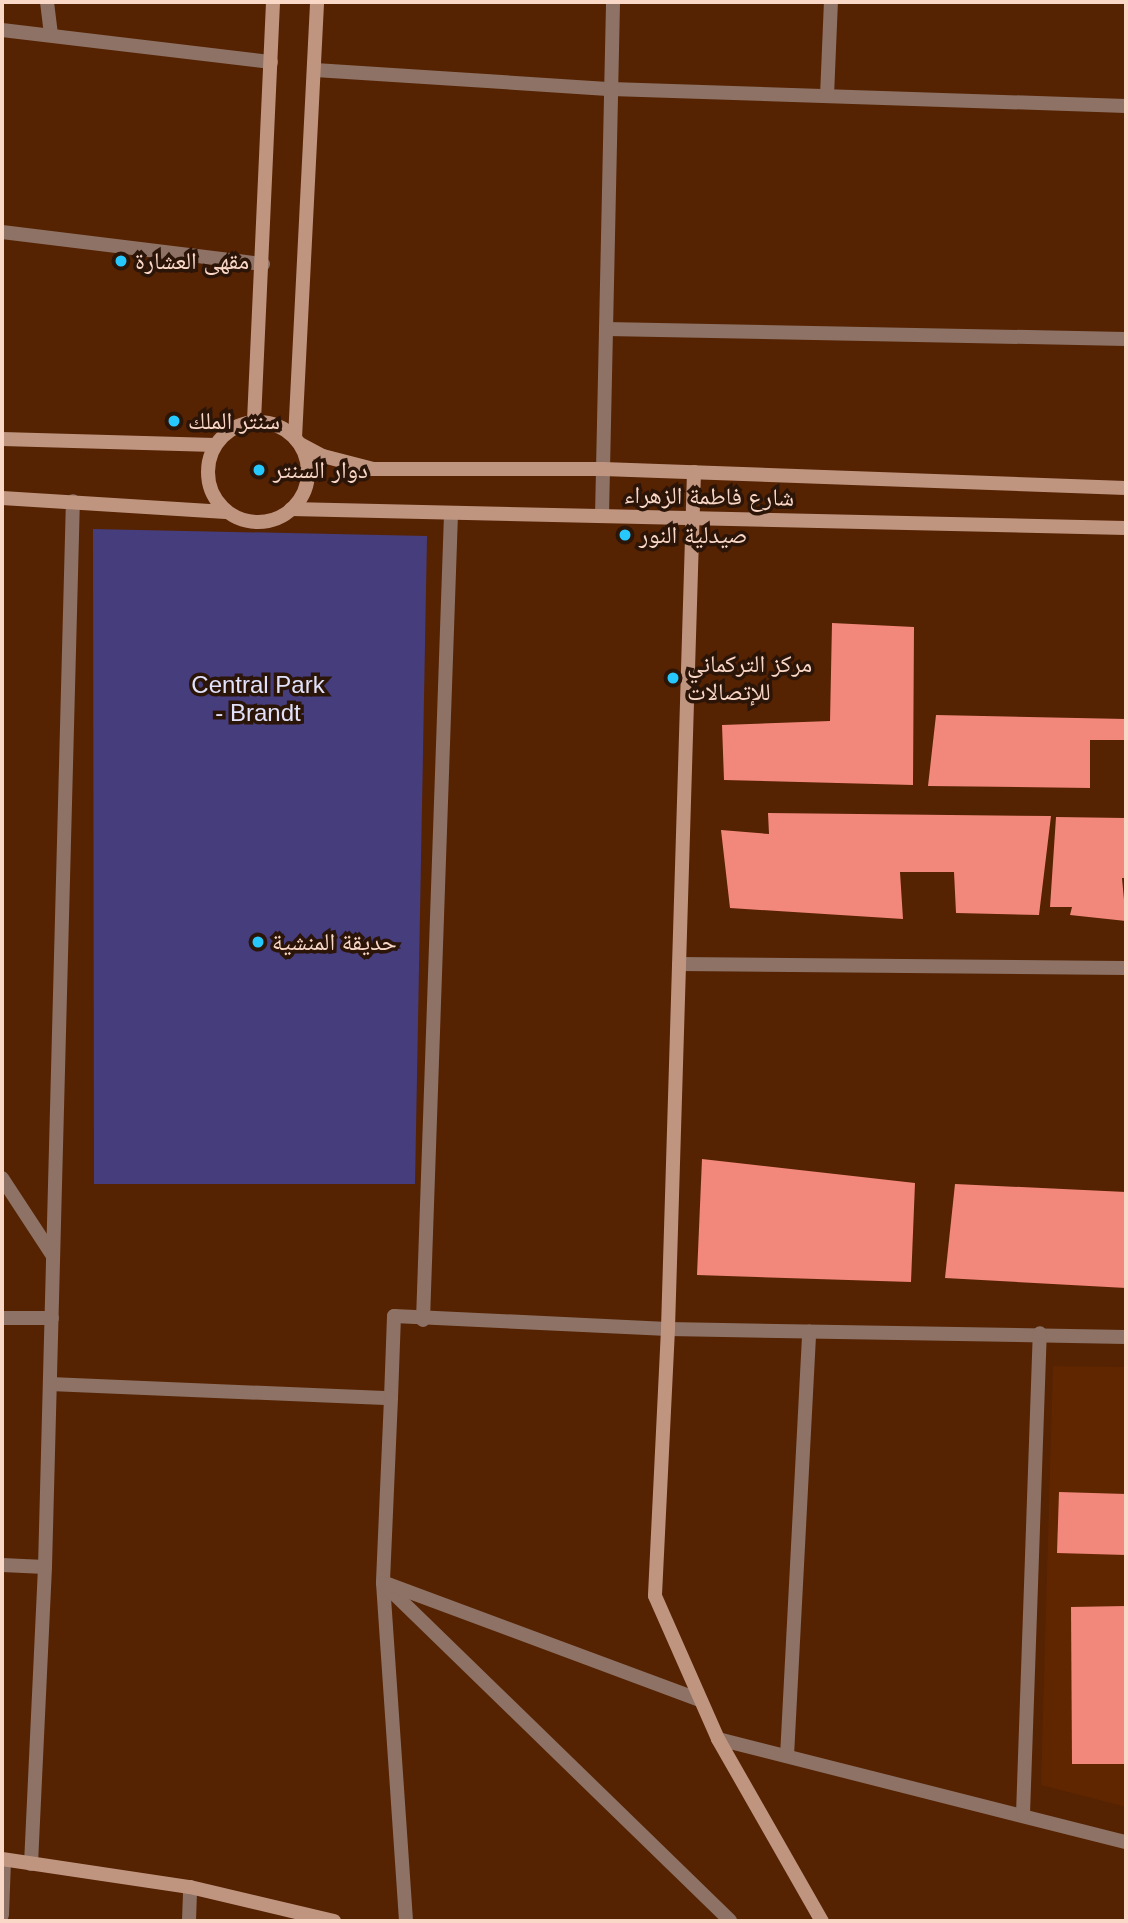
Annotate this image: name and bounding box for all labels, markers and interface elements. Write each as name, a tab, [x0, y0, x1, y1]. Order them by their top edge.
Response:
place label: مقهى العشارة	[135, 247, 249, 275]
marker: مقهى العشارة	[113, 253, 129, 269]
place label: سنتر الملك	[188, 407, 280, 435]
marker: سنتر الملك	[166, 413, 182, 429]
place label: دوار السنتر	[273, 456, 368, 484]
marker: دوار السنتر	[251, 462, 267, 478]
street label: شارع فاطمة الزهراء	[624, 480, 794, 512]
place label: صيدلية النور	[639, 521, 747, 549]
marker: صيدلية النور	[617, 527, 633, 543]
place label: مركز التركماني للإتصالات	[687, 650, 812, 706]
marker: مركز التركماني للإتصالات	[665, 670, 681, 686]
park label: Central Park - Brandt	[191, 671, 325, 727]
place label: حديقة المنشية	[272, 928, 397, 956]
marker: حديقة المنشية	[250, 934, 266, 950]

